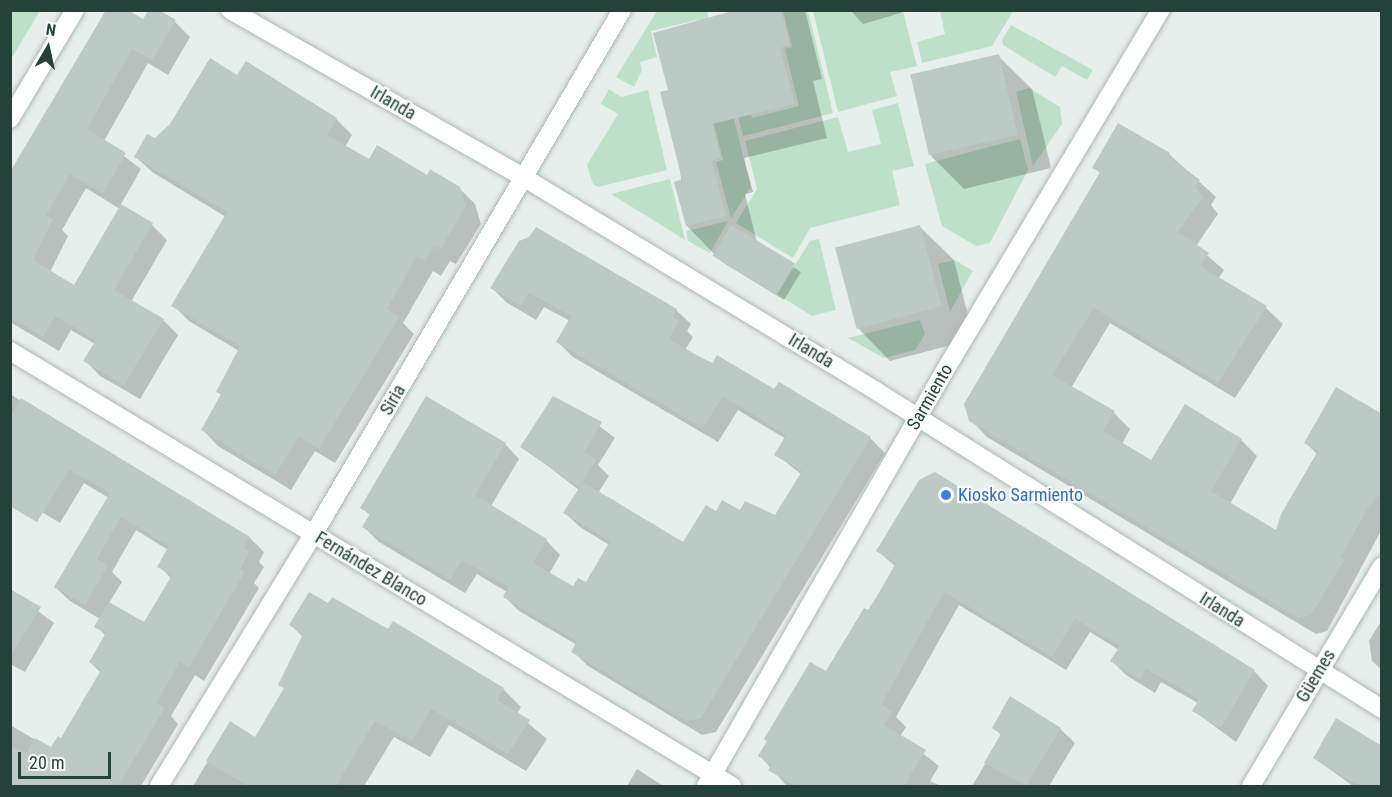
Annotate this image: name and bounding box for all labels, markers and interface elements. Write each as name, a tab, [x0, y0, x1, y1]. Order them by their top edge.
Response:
north arrow	[18, 18, 78, 78]
text: N	[45, 20, 57, 40]
street label: Irlanda	[366, 81, 420, 125]
street label: Irlanda	[784, 329, 838, 373]
street label: Sarmiento	[903, 360, 957, 434]
street label: Siria	[376, 381, 410, 419]
place label: Kiosko Sarmiento	[958, 484, 1083, 506]
marker: Kiosko Sarmiento	[939, 488, 953, 502]
street label: Fernández Blanco	[311, 527, 431, 611]
street label: Irlanda	[1195, 588, 1249, 632]
street label: Güemes	[1292, 646, 1340, 706]
scale bar	[21, 740, 114, 778]
text: 20 m	[29, 752, 64, 773]

